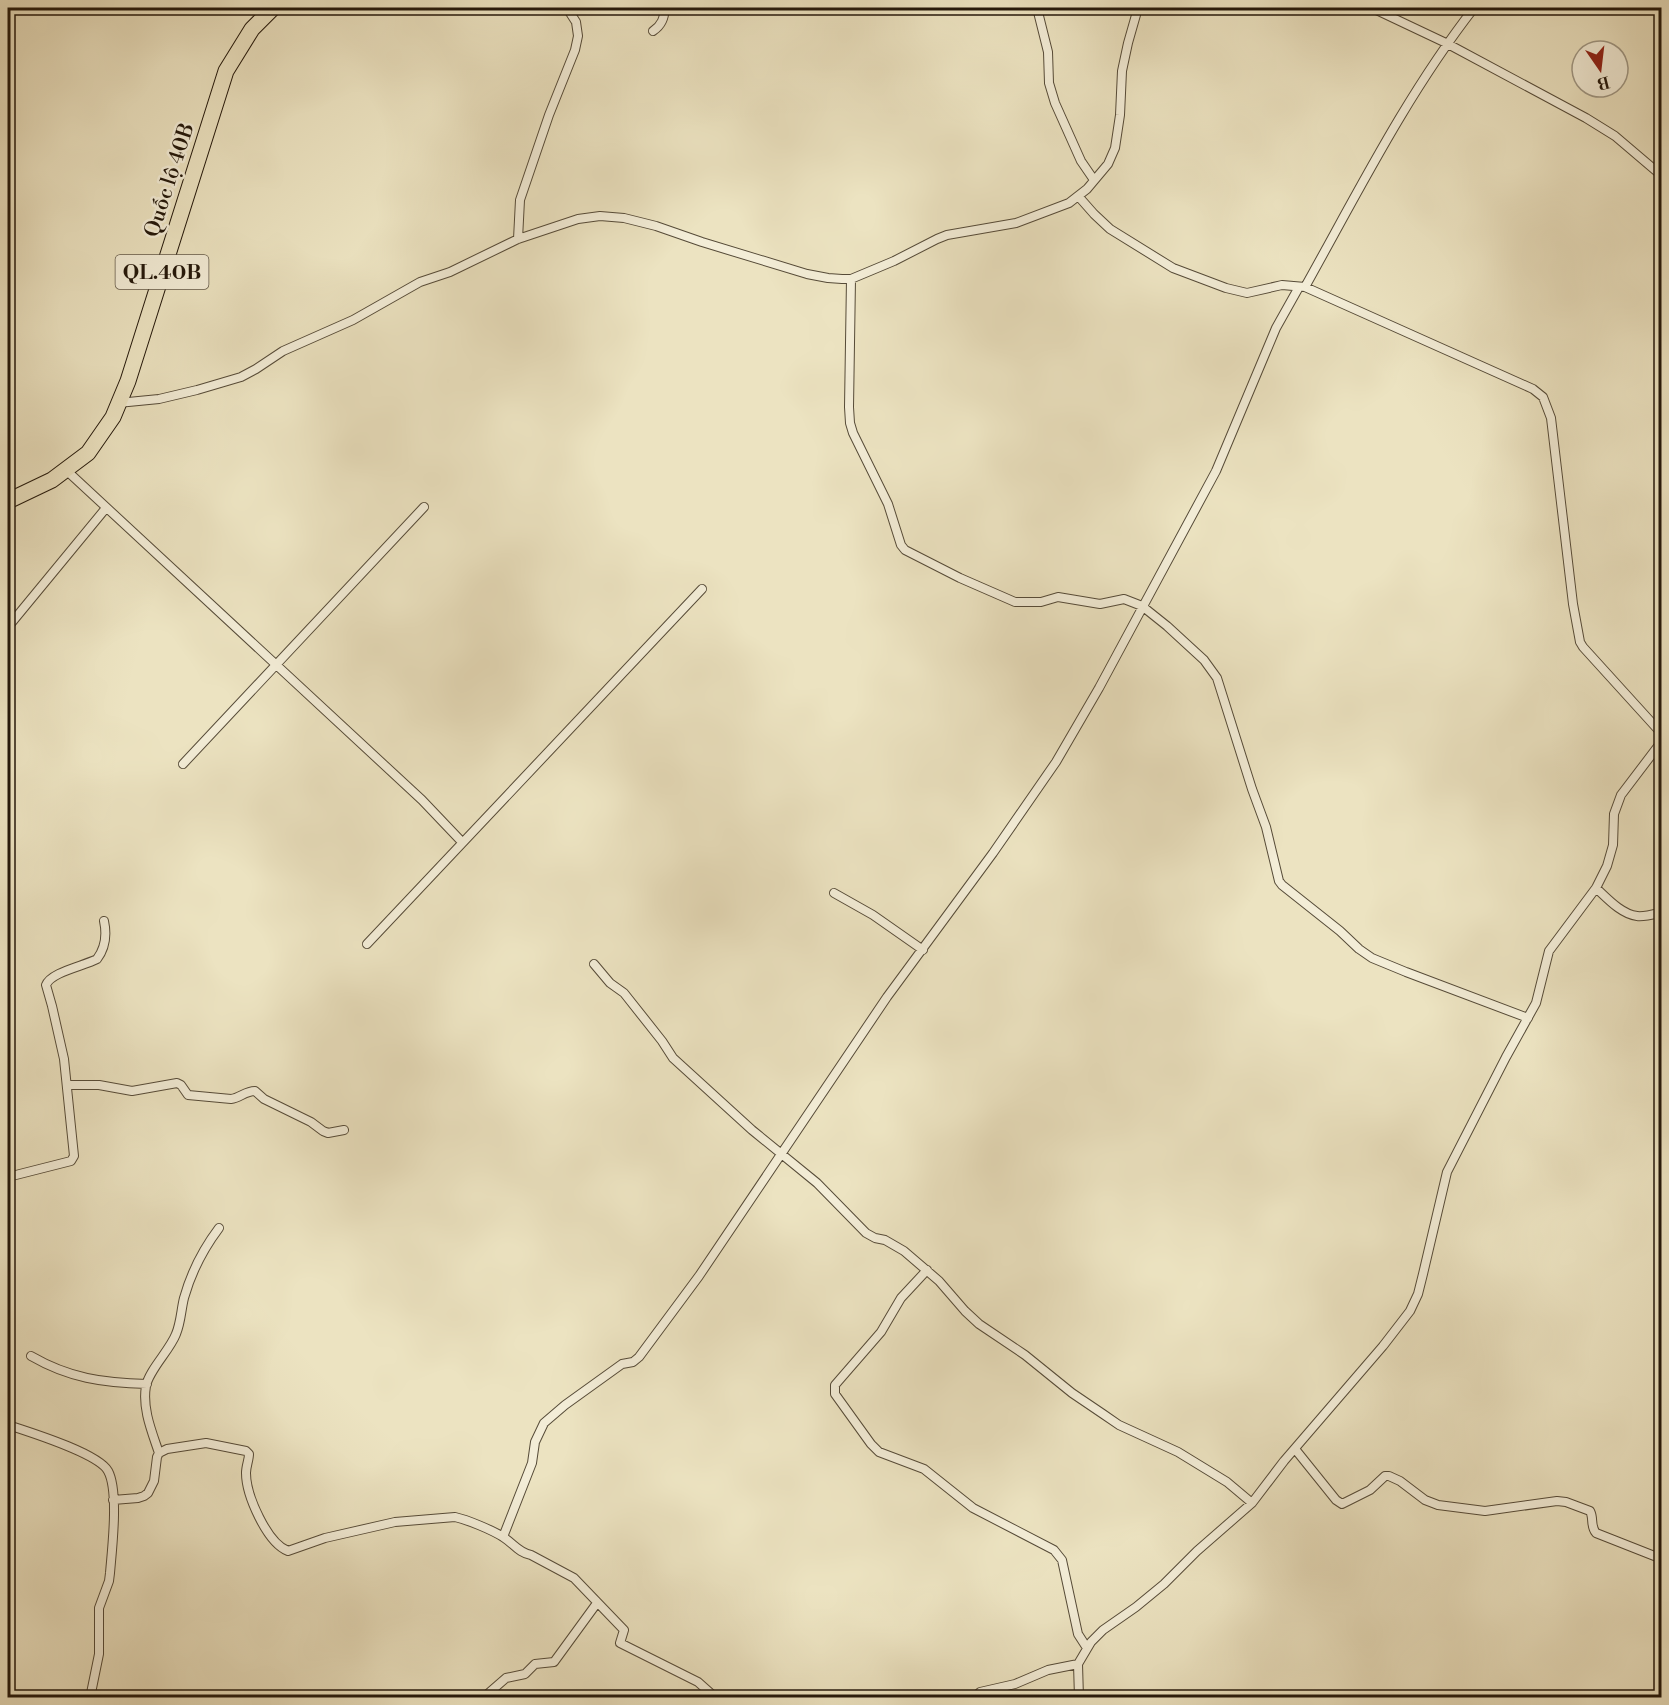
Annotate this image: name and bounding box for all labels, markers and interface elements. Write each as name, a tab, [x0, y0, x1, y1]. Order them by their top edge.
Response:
north arrow	[1570, 39, 1630, 99]
text: B	[1595, 71, 1612, 94]
street label: Quốc lộ 40B	[139, 120, 201, 241]
road number: QL.40B	[116, 255, 208, 289]

